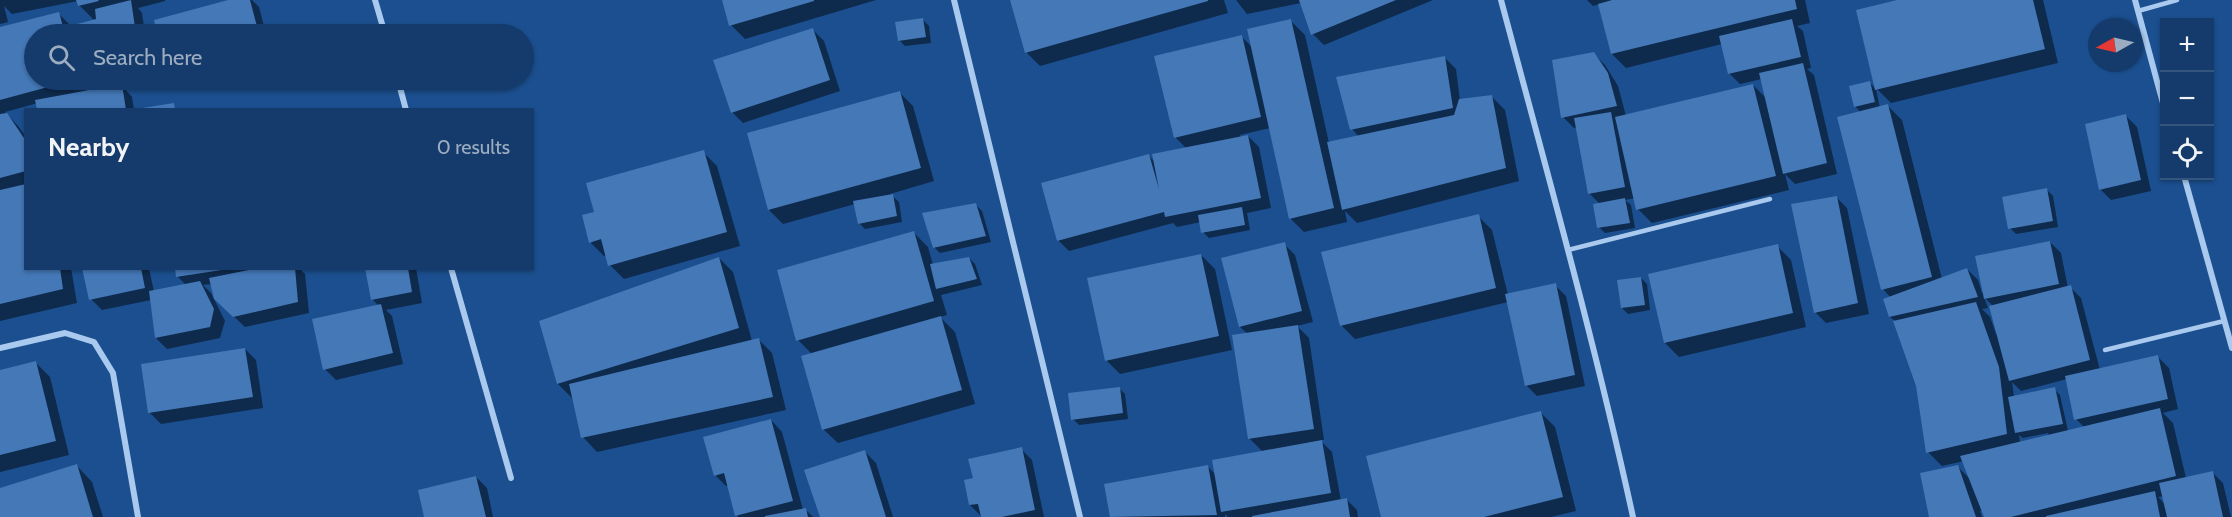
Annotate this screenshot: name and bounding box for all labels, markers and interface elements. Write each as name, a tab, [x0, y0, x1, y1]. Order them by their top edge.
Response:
north arrow	[2088, 18, 2142, 72]
map controls	[2160, 18, 2214, 180]
button: +	[2160, 18, 2214, 72]
search box	[24, 24, 534, 90]
icon: search	[45, 41, 78, 74]
text: Search here	[93, 44, 202, 71]
button: −	[2160, 72, 2214, 126]
button: locate	[2160, 126, 2214, 180]
text: Nearby	[48, 131, 129, 163]
text: 0 results	[437, 135, 510, 159]

